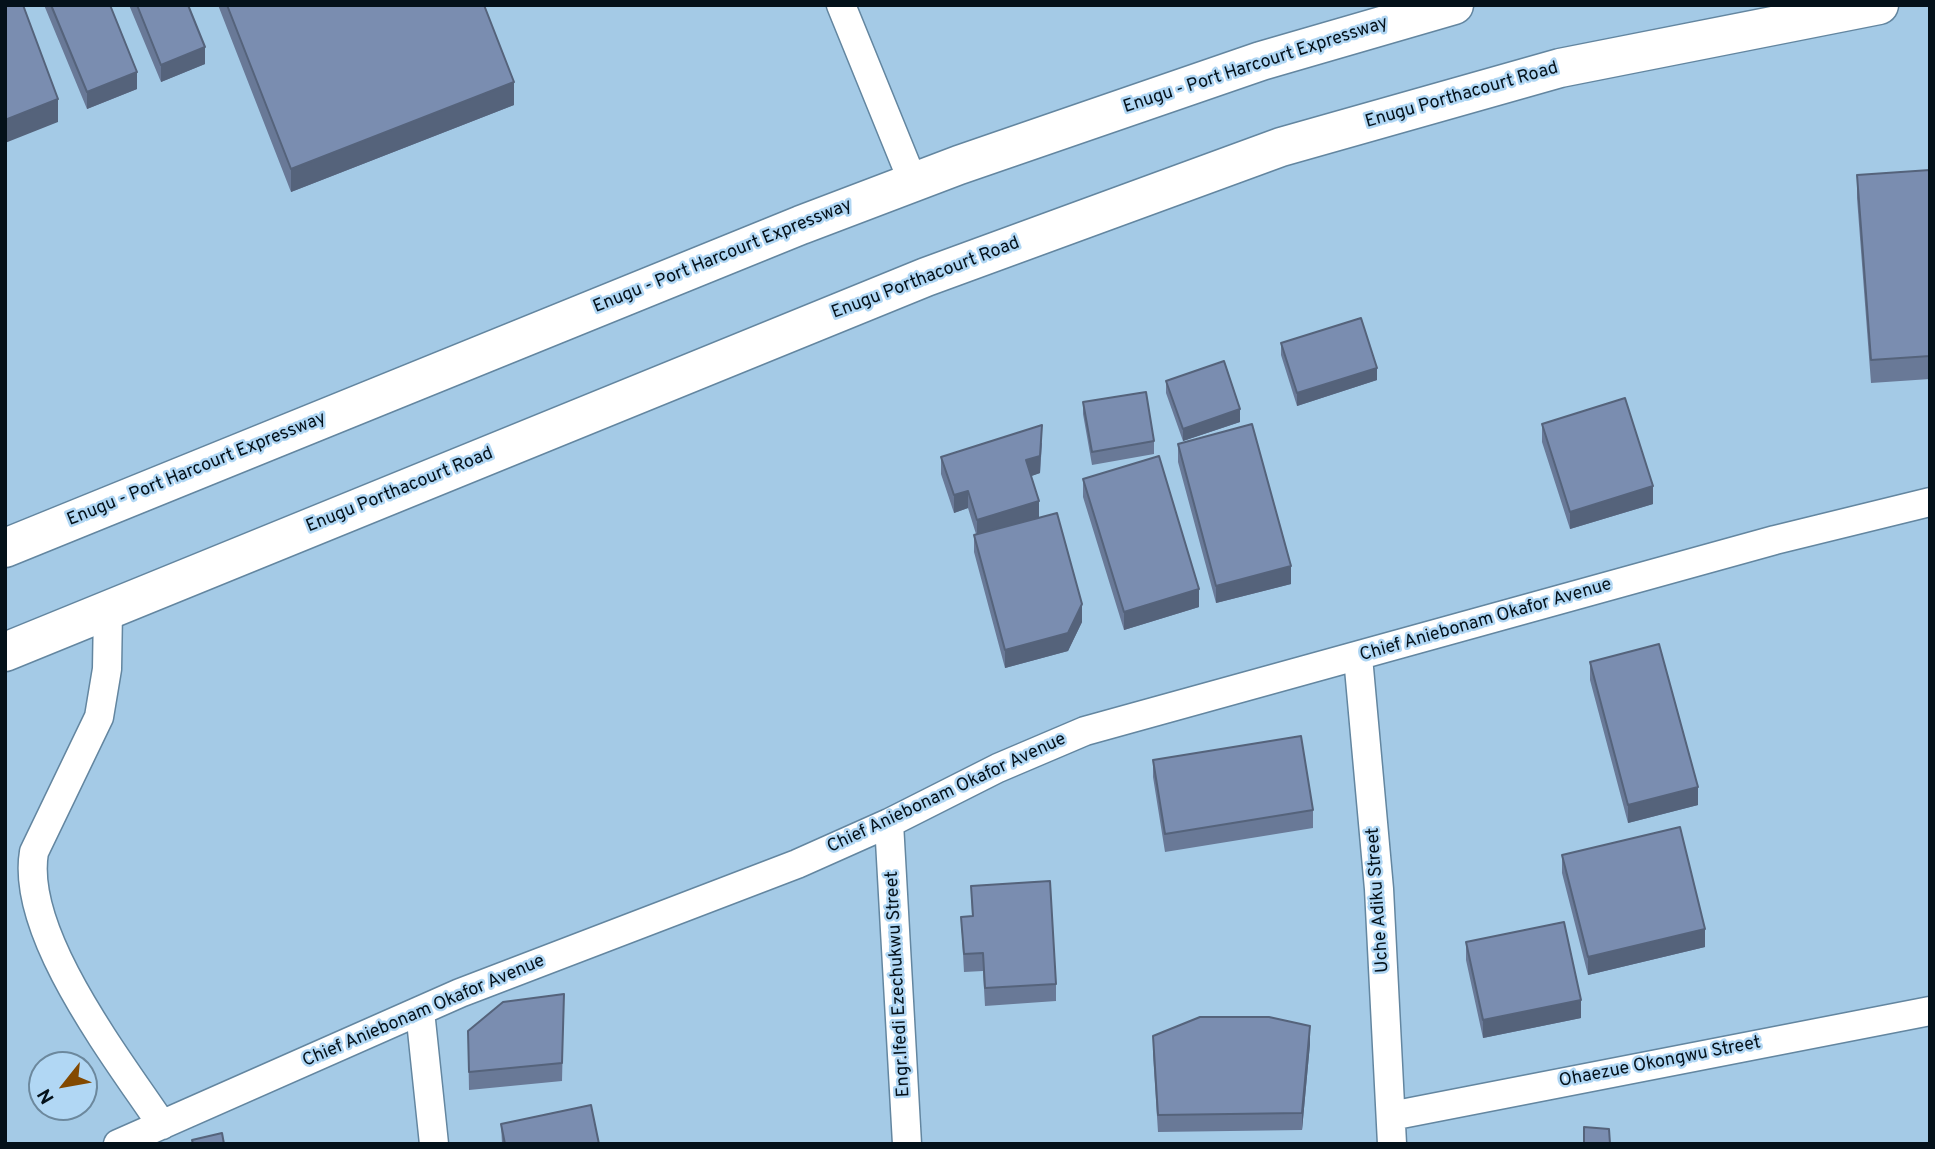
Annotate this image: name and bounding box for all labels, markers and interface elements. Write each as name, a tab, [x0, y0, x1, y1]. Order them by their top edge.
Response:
street label: Enugu - Port Harcourt Expressway	[1121, 13, 1391, 119]
street label: Enugu Porthacourt Road	[1363, 58, 1561, 134]
street label: Enugu - Port Harcourt Expressway	[590, 195, 856, 319]
street label: Enugu Porthacourt Road	[829, 233, 1023, 325]
street label: Enugu - Port Harcourt Expressway	[64, 408, 330, 532]
street label: Enugu Porthacourt Road	[303, 444, 497, 538]
street label: Chief Aniebonam Okafor Avenue	[1358, 575, 1614, 667]
street label: Chief Aniebonam Okafor Avenue	[824, 729, 1070, 859]
street label: Uche Adiku Street	[1363, 827, 1395, 973]
street label: Engr.Ifedi Ezechukwu Street	[882, 870, 916, 1098]
street label: Chief Aniebonam Okafor Avenue	[300, 951, 548, 1073]
street label: Ohaezue Okongwu Street	[1557, 1033, 1763, 1093]
north arrow	[28, 1051, 98, 1121]
text: N	[33, 1084, 61, 1108]

